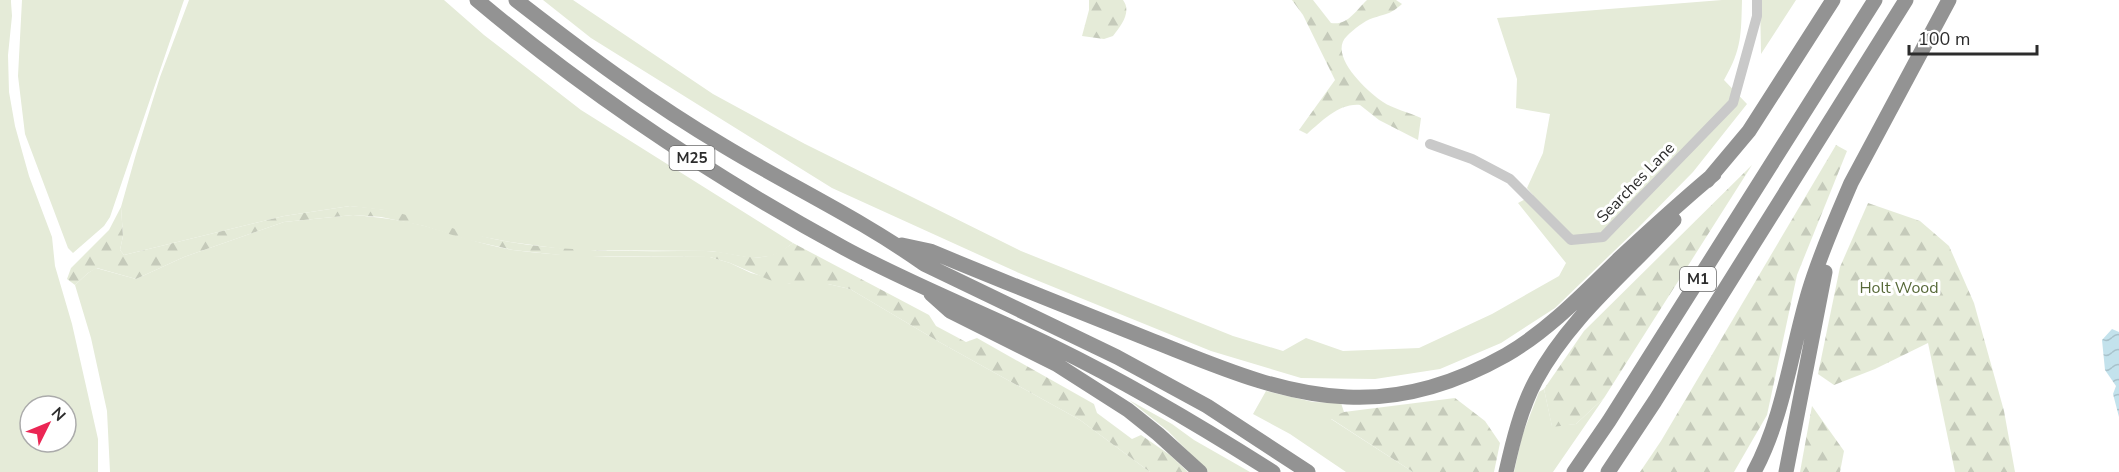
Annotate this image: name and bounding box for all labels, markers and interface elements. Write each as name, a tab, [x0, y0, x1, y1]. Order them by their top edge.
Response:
scale bar	[1909, 18, 2036, 56]
text: 100 m	[1918, 27, 1970, 51]
street label: Searches Lane	[1592, 138, 1680, 228]
road number: M25	[670, 146, 714, 170]
road number: M1	[1680, 267, 1716, 291]
park label: Holt Wood	[1859, 277, 1939, 299]
north arrow	[18, 394, 78, 454]
text: N	[46, 403, 70, 426]

